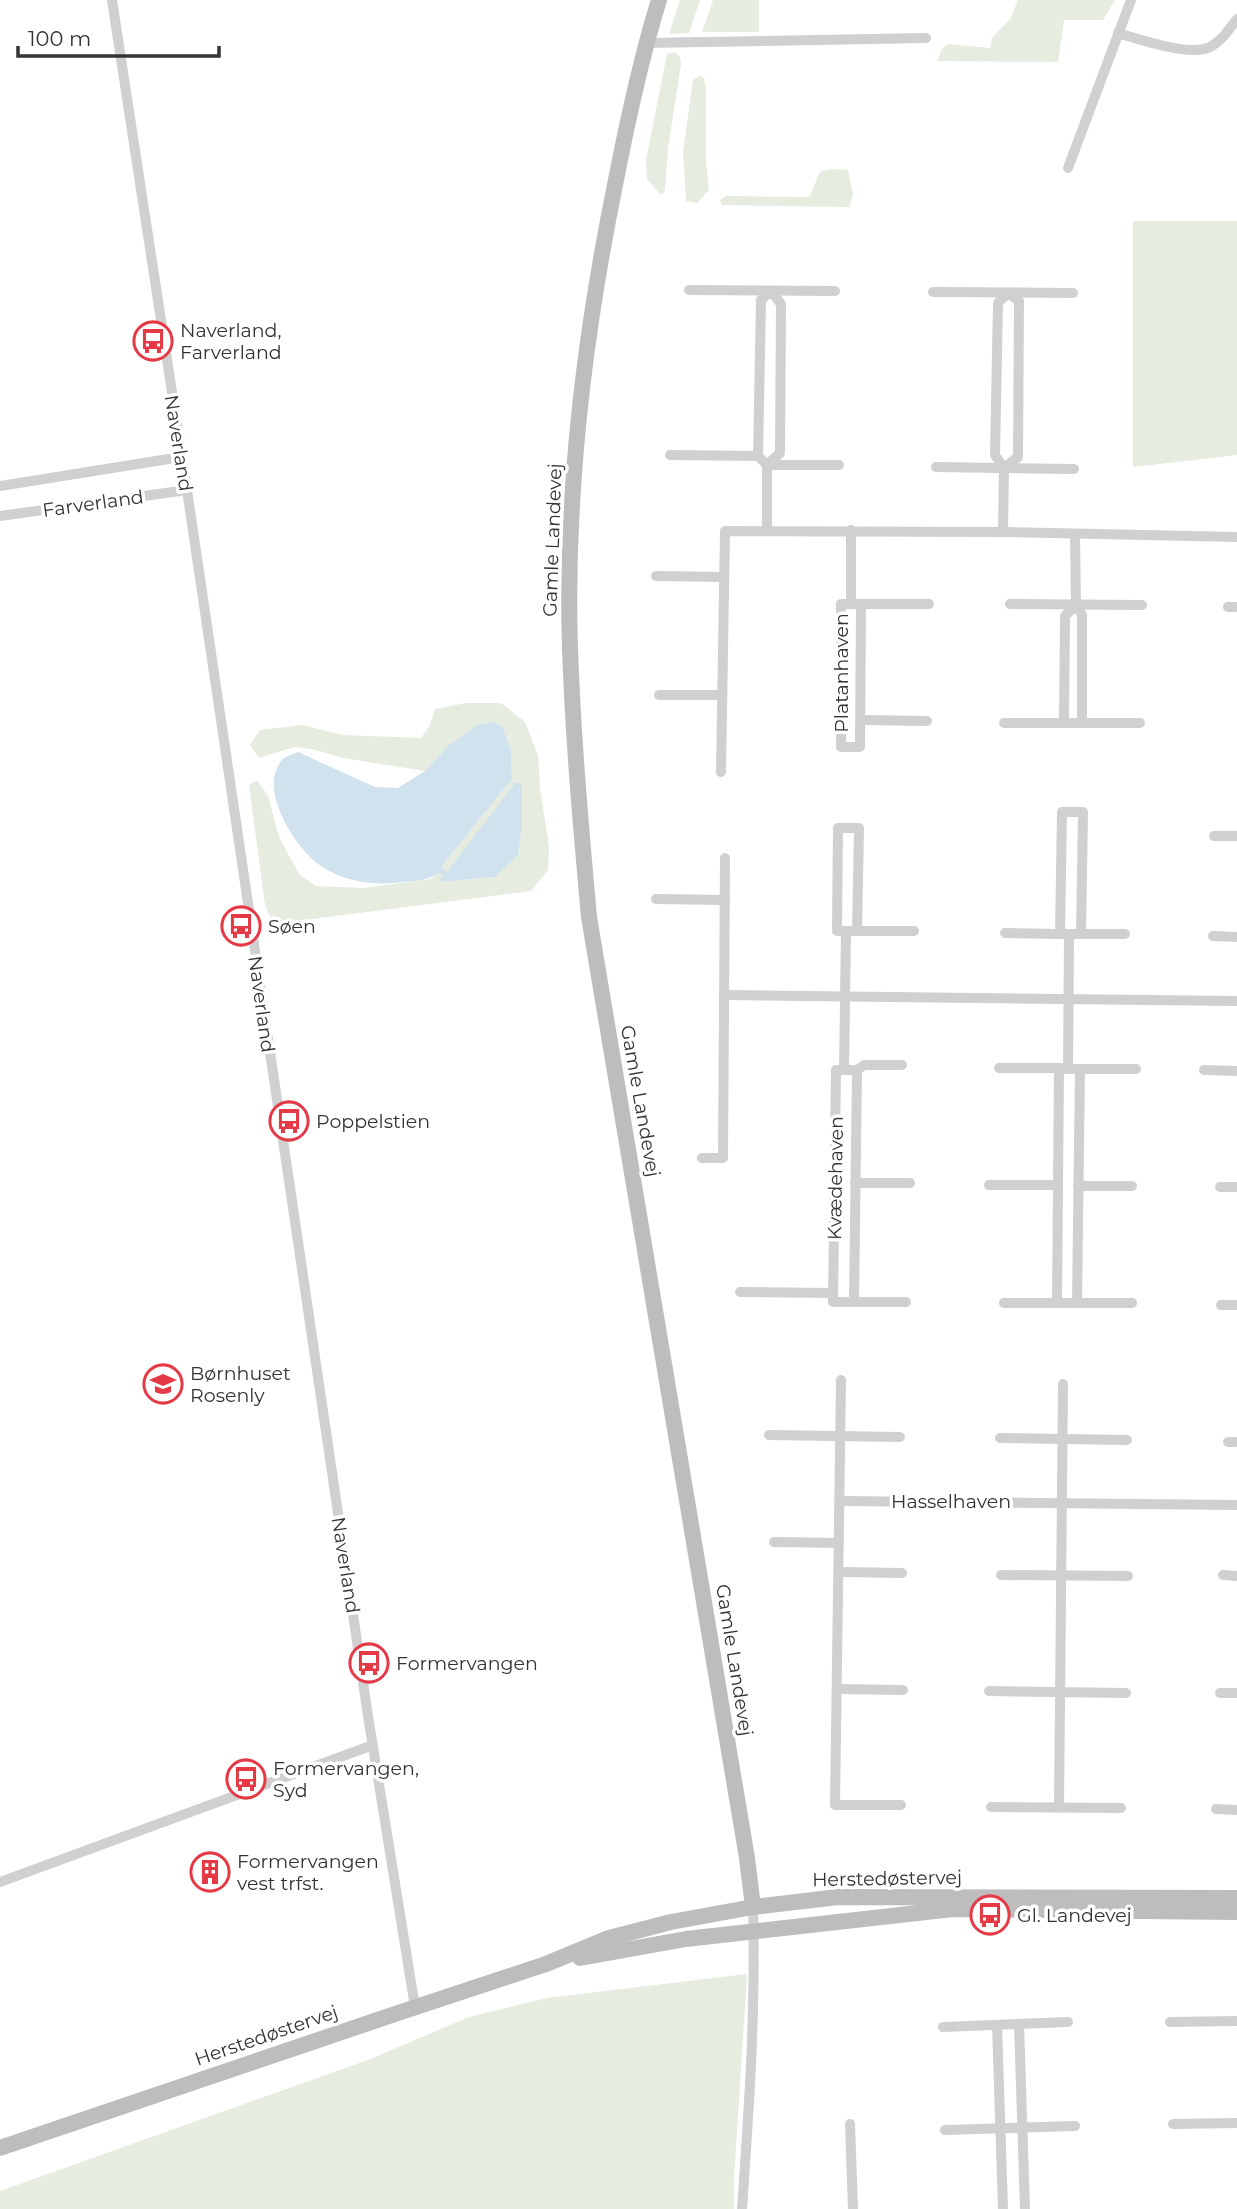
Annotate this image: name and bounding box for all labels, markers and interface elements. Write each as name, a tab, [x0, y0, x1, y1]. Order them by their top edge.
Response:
scale bar	[18, 14, 219, 58]
text: 100 m	[28, 26, 91, 51]
place label: Naverland, Farverland	[180, 319, 282, 364]
bus stop icon: Naverland, Farverland	[132, 320, 174, 362]
street label: Naverland	[160, 393, 197, 493]
street label: Gamle Landevej	[538, 463, 567, 617]
street label: Farverland	[41, 485, 145, 522]
street label: Platanhaven	[830, 613, 853, 733]
bus stop icon: Søen	[220, 905, 262, 947]
place label: Søen	[268, 915, 316, 938]
street label: Naverland	[243, 954, 280, 1054]
street label: Gamle Landevej	[616, 1023, 665, 1179]
bus stop icon: Poppelstien	[268, 1100, 310, 1142]
place label: Poppelstien	[316, 1110, 430, 1133]
street label: Kvædehaven	[823, 1116, 848, 1240]
place label: Børnhuset Rosenly	[190, 1362, 291, 1407]
school or university icon: Børnhuset Rosenly	[142, 1363, 184, 1405]
street label: Hasselhaven	[891, 1490, 1011, 1513]
street label: Naverland	[327, 1515, 364, 1615]
street label: Gamle Landevej	[711, 1582, 758, 1738]
bus stop icon: Formervangen	[348, 1642, 390, 1684]
place label: Formervangen	[396, 1652, 538, 1675]
place label: Formervangen, Syd	[273, 1757, 419, 1802]
bus stop icon: Formervangen, Syd	[225, 1758, 267, 1800]
place label: Formervangen vest trfst.	[237, 1850, 379, 1895]
building icon: Formervangen vest trfst.	[189, 1851, 231, 1893]
street label: Herstedøstervej	[812, 1866, 962, 1891]
bus stop icon: Gl. Landevej	[969, 1894, 1011, 1936]
place label: Gl. Landevej	[1017, 1904, 1132, 1927]
street label: Herstedøstervej	[192, 2000, 341, 2071]

